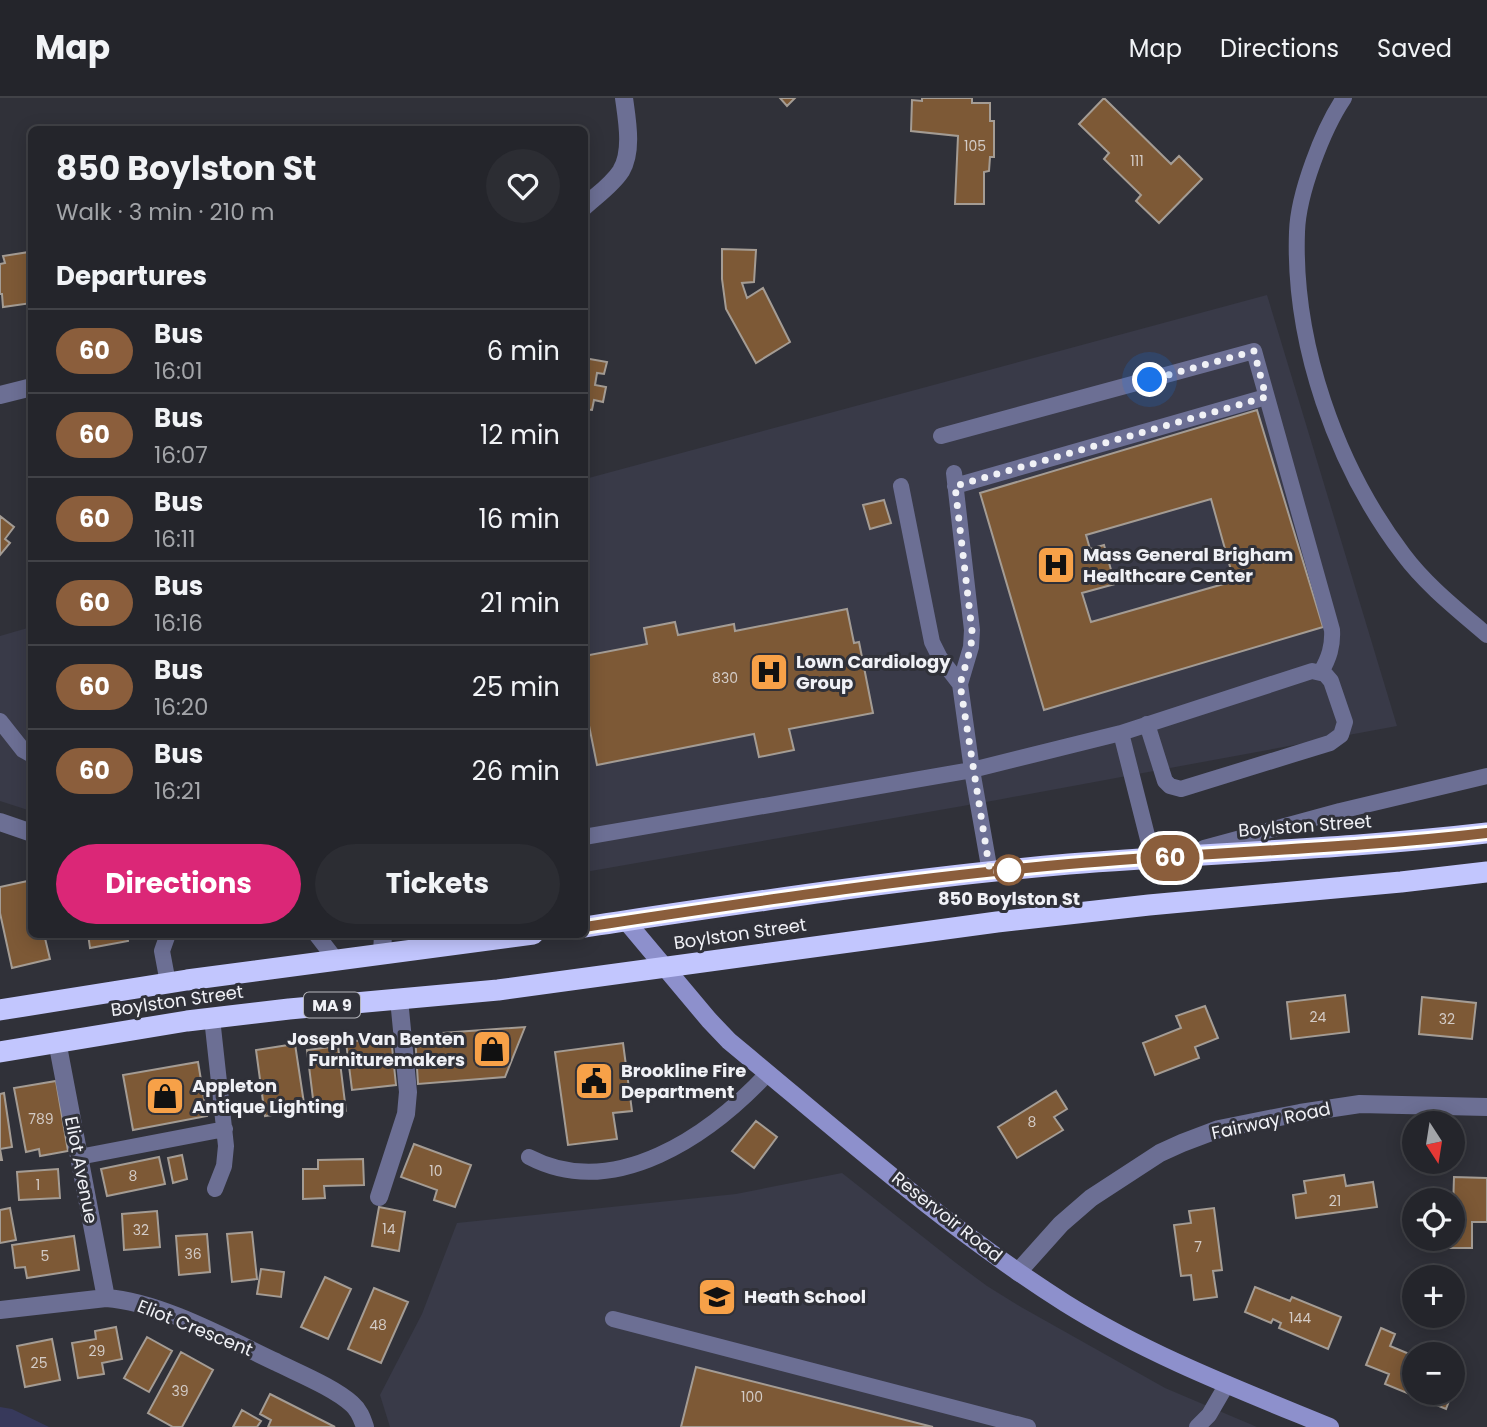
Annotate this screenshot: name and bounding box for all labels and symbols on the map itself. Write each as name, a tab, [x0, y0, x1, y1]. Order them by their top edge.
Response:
house number: 105	[964, 136, 986, 156]
house number: 111	[1130, 151, 1144, 171]
your location	[1132, 362, 1167, 397]
place label: Mass General Brigham Healthcare Center	[1083, 542, 1293, 588]
hospital icon: Mass General Brigham Healthcare Center	[1035, 544, 1077, 586]
place label: Lown Cardiology Group	[796, 649, 951, 695]
hospital icon: Lown Cardiology Group	[748, 651, 790, 693]
house number: 830	[712, 668, 738, 688]
street label: Boylston Street	[1237, 808, 1372, 843]
line badge: 60	[1138, 835, 1202, 881]
marker: 850 Boylston St	[994, 855, 1024, 885]
place label: 850 Boylston St	[938, 886, 1080, 911]
street label: Boylston Street	[672, 912, 808, 955]
street label: Boylston Street	[109, 979, 245, 1022]
road number: MA 9	[304, 992, 360, 1018]
house number: 24	[1310, 1007, 1327, 1027]
house number: 32	[1439, 1009, 1455, 1029]
place label: Joseph Van Benten Furnituremakers	[287, 1026, 465, 1072]
shop icon: Joseph Van Benten Furnituremakers	[471, 1028, 513, 1070]
place label: Brookline Fire Department	[621, 1058, 746, 1104]
public building icon: Brookline Fire Department	[573, 1060, 615, 1102]
place label: Appleton Antique Lighting	[192, 1073, 345, 1119]
shop icon: Appleton Antique Lighting	[144, 1075, 186, 1117]
street label: Fairway Road	[1209, 1096, 1333, 1145]
house number: 789	[28, 1109, 54, 1129]
north arrow	[1402, 1111, 1465, 1174]
house number: 8	[1028, 1112, 1037, 1132]
street label: Eliot Avenue	[59, 1114, 104, 1226]
house number: 10	[429, 1161, 443, 1181]
house number: 8	[129, 1166, 138, 1186]
street label: Reservoir Road	[887, 1166, 1008, 1268]
house number: 1	[36, 1175, 40, 1195]
house number: 21	[1329, 1191, 1341, 1211]
house number: 14	[382, 1219, 396, 1239]
house number: 32	[133, 1220, 149, 1240]
house number: 7	[1194, 1237, 1202, 1257]
house number: 36	[184, 1244, 202, 1264]
house number: 5	[41, 1246, 49, 1266]
school or university icon: Heath School	[696, 1276, 738, 1318]
place label: Heath School	[744, 1284, 866, 1309]
street label: Eliot Crescent	[134, 1293, 257, 1362]
house number: 144	[1289, 1308, 1311, 1328]
house number: 48	[369, 1315, 387, 1335]
house number: 29	[89, 1341, 105, 1361]
house number: 25	[31, 1353, 47, 1373]
house number: 39	[171, 1381, 189, 1401]
house number: 100	[741, 1387, 763, 1407]

